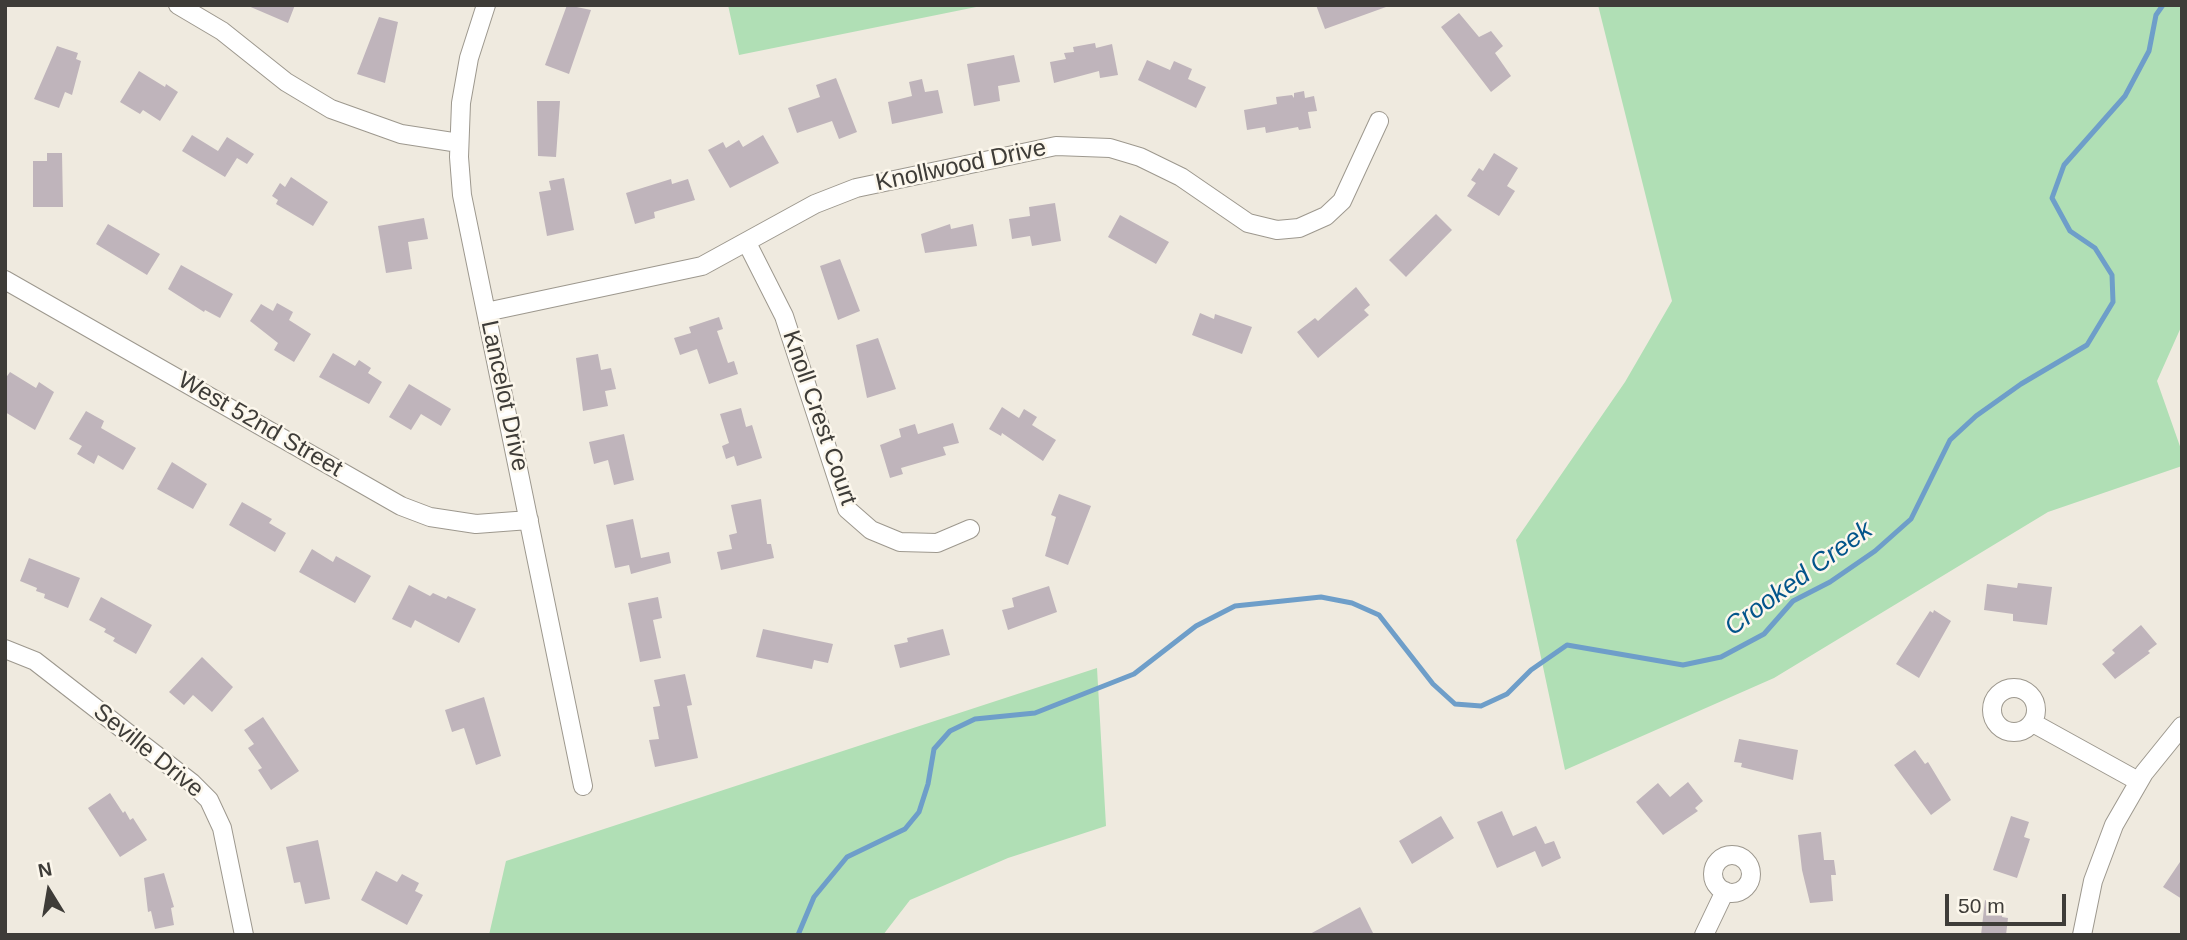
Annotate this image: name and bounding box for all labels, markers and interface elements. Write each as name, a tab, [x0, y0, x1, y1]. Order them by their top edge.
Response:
street label: Knollwood Drive	[873, 134, 1049, 198]
street label: Lancelot Drive	[474, 318, 534, 474]
street label: Knoll Crest Court	[776, 327, 862, 509]
street label: West 52nd Street	[173, 366, 347, 484]
water label: Crooked Creek	[1719, 515, 1879, 643]
street label: Seville Drive	[87, 698, 209, 804]
north arrow	[14, 856, 84, 926]
text: N	[36, 858, 54, 882]
scale bar	[1949, 880, 2070, 924]
text: 50 m	[1958, 894, 2005, 917]

